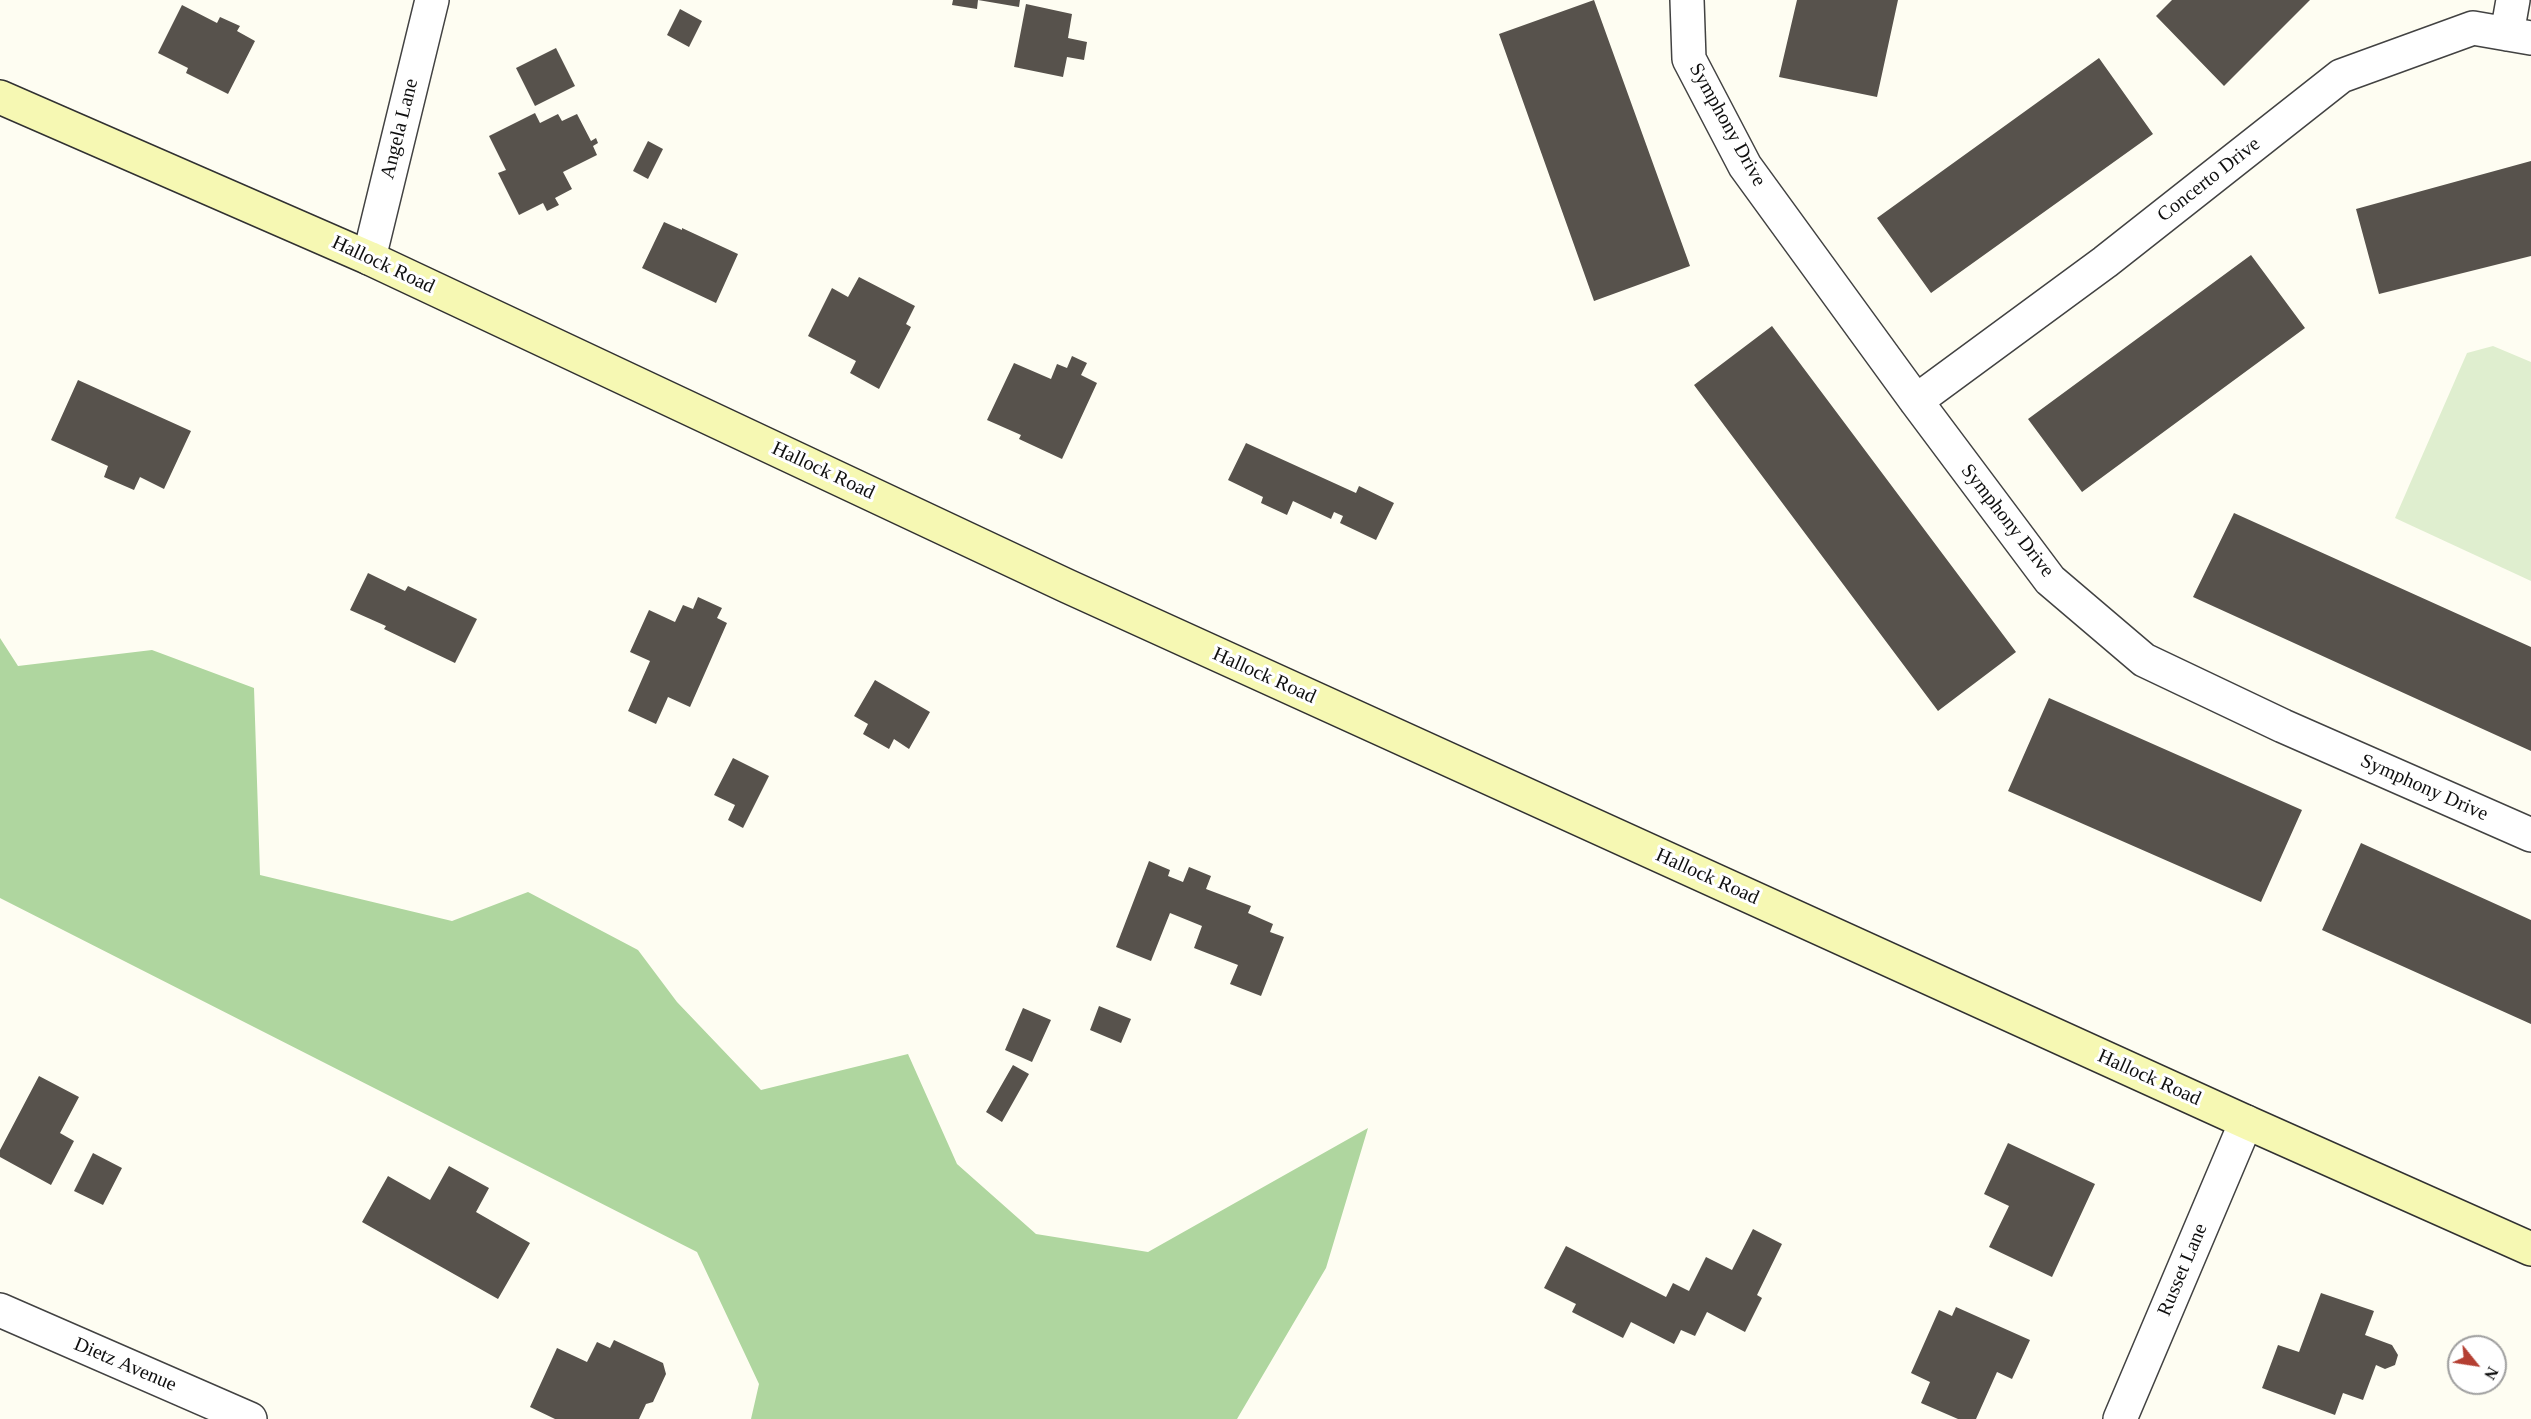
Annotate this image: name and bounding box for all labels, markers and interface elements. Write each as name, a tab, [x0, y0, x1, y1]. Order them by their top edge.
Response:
street label: Symphony Drive	[1683, 59, 1771, 191]
street label: Angela Lane	[376, 76, 424, 182]
street label: Concerto Drive	[2153, 132, 2265, 228]
street label: Hallock Road	[328, 231, 438, 299]
street label: Hallock Road	[768, 437, 878, 505]
street label: Symphony Drive	[1955, 460, 2059, 582]
street label: Hallock Road	[1209, 643, 1319, 709]
street label: Symphony Drive	[2356, 749, 2492, 827]
street label: Hallock Road	[1652, 844, 1762, 910]
street label: Hallock Road	[2094, 1045, 2204, 1111]
street label: Russet Lane	[2153, 1220, 2213, 1320]
street label: Dietz Avenue	[70, 1333, 180, 1397]
north arrow	[2447, 1335, 2507, 1395]
text: N	[2481, 1364, 2502, 1383]

